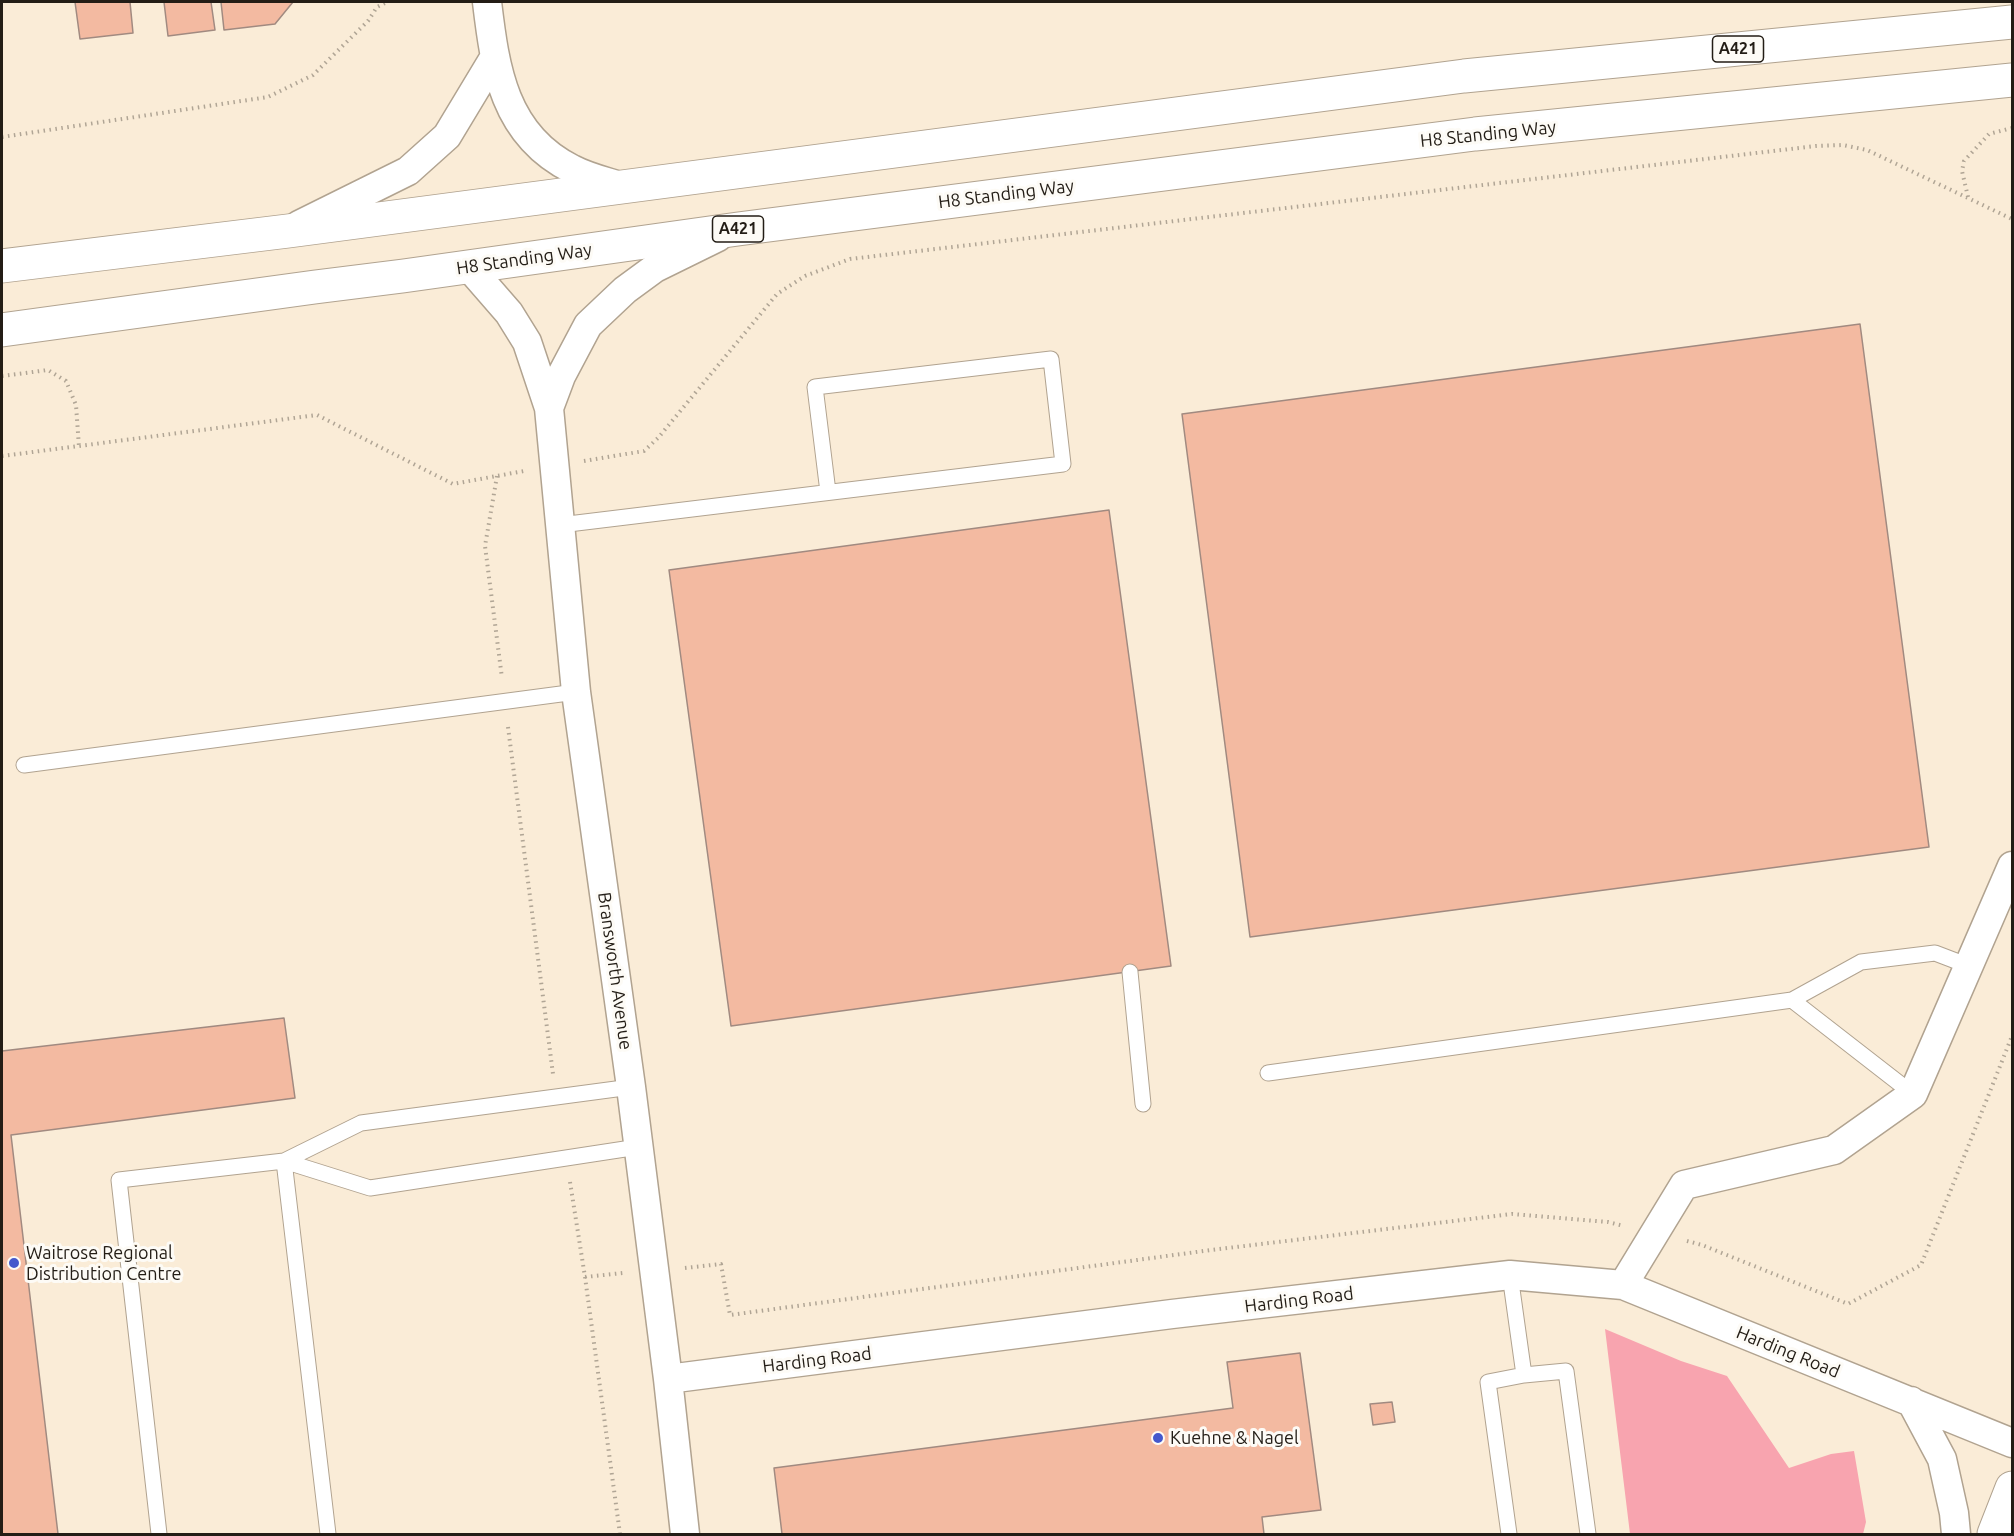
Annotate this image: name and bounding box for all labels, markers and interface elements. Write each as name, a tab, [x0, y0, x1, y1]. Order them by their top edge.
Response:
road number: A421	[1712, 36, 1764, 62]
street label: H8 Standing Way	[1419, 116, 1557, 152]
street label: H8 Standing Way	[937, 175, 1075, 213]
road number: A421	[712, 216, 764, 242]
street label: H8 Standing Way	[455, 239, 593, 279]
street label: Bransworth Avenue	[593, 891, 637, 1051]
place label: Waitrose Regional Distribution Centre	[26, 1242, 181, 1284]
marker: Waitrose Regional Distribution Centre	[7, 1256, 21, 1270]
street label: Harding Road	[1243, 1283, 1355, 1317]
street label: Harding Road	[1733, 1321, 1843, 1383]
street label: Harding Road	[761, 1343, 873, 1377]
place label: Kuehne & Nagel	[1170, 1427, 1299, 1449]
marker: Kuehne & Nagel	[1151, 1431, 1165, 1445]

